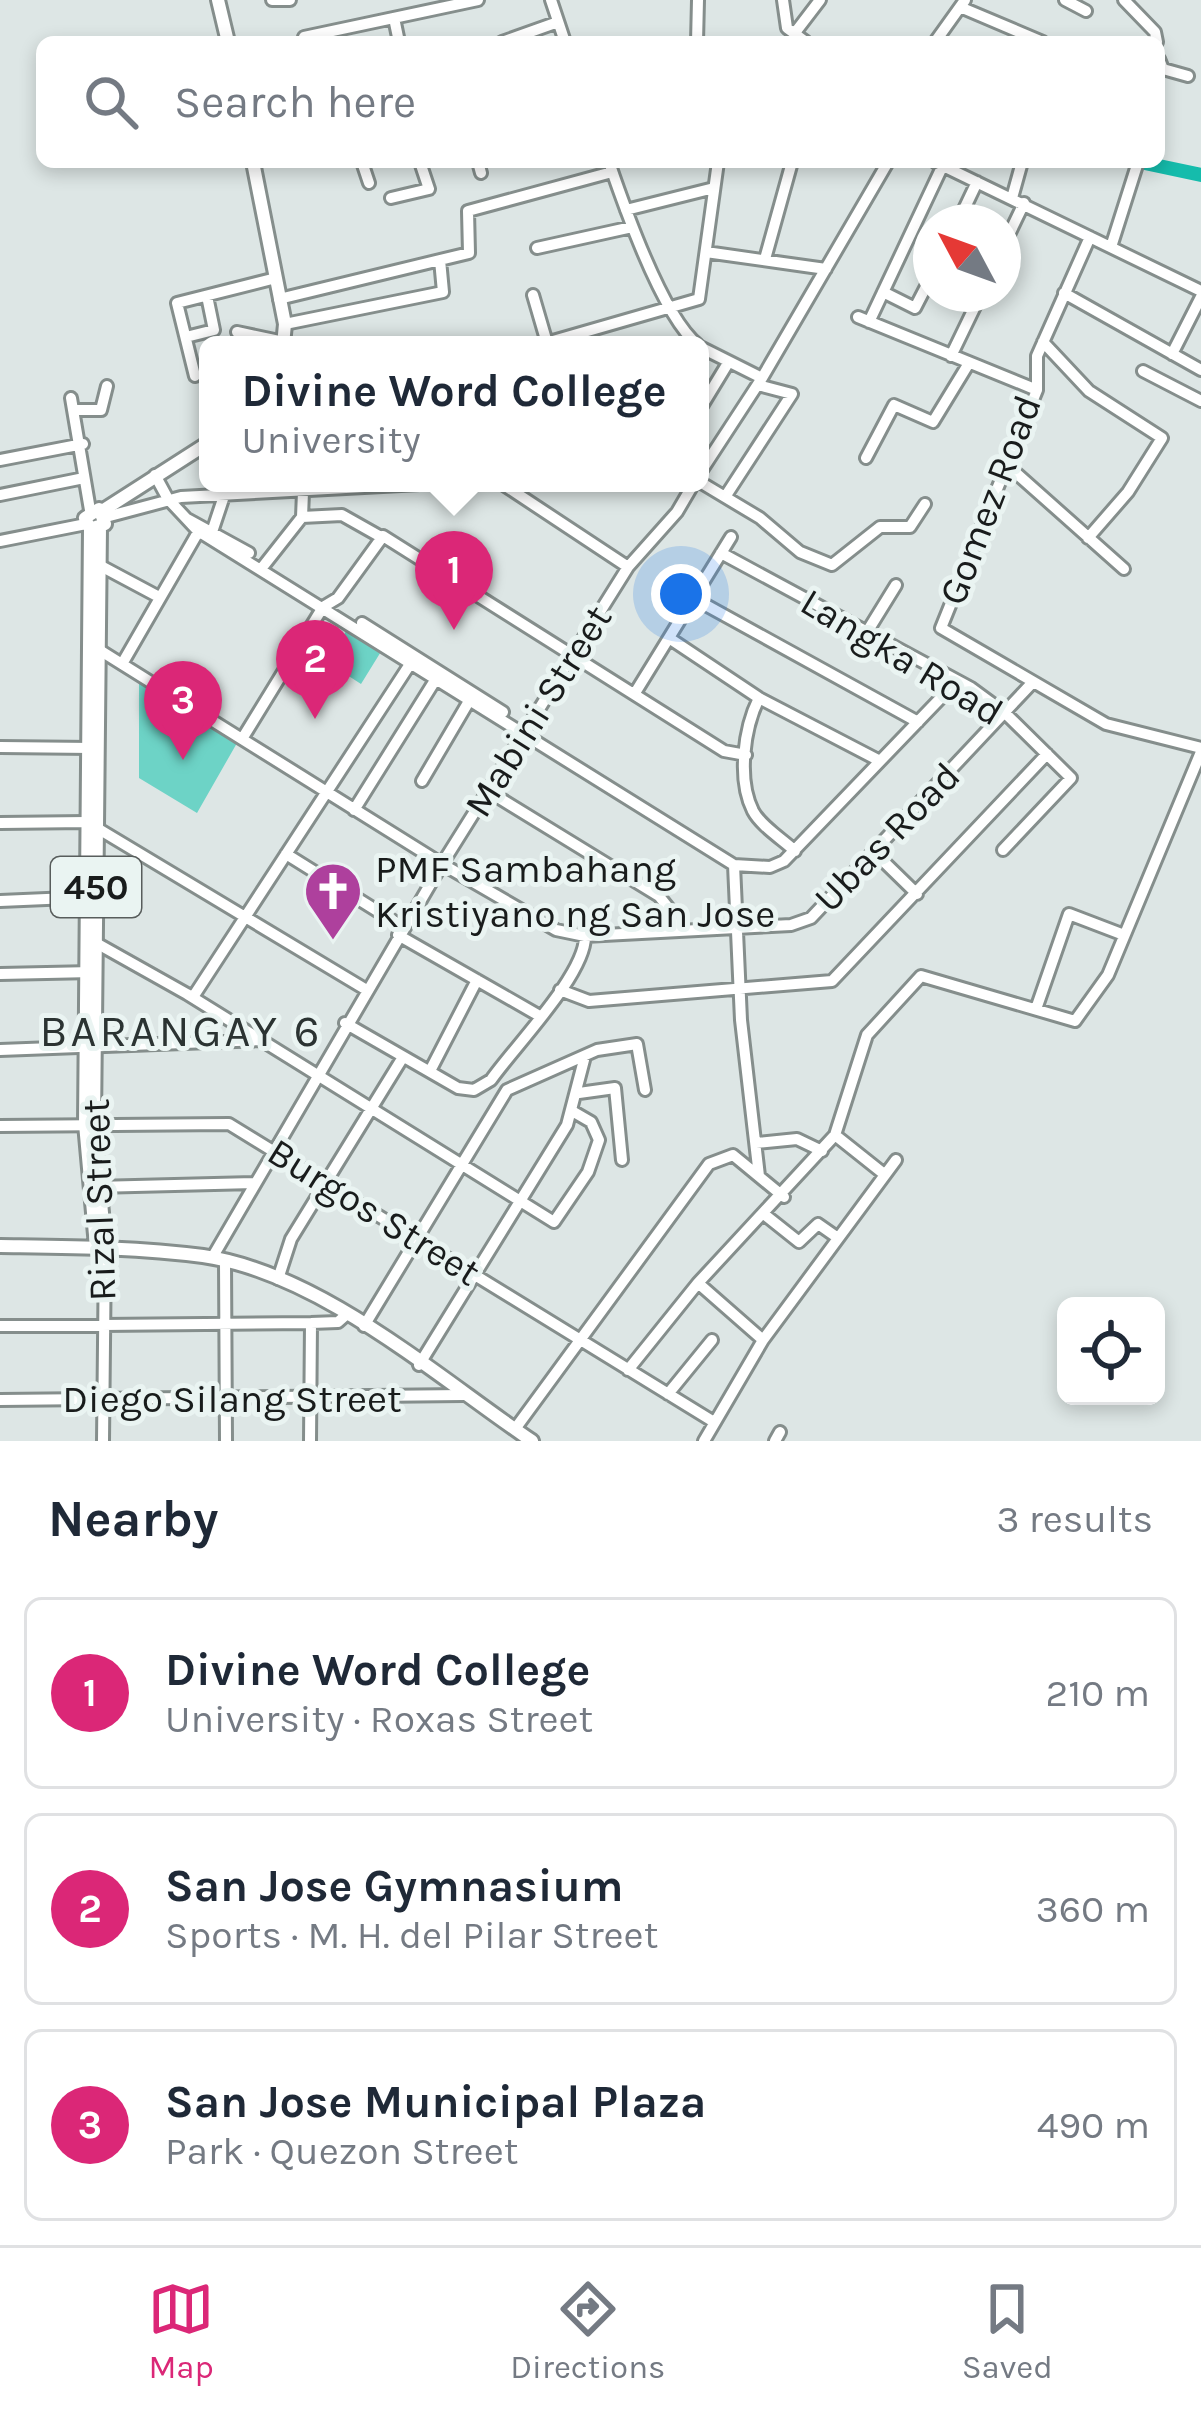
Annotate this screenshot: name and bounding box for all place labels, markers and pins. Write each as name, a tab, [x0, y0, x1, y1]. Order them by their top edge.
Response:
pin: 1	[415, 531, 493, 630]
pin: 2	[276, 620, 354, 719]
pin: 3	[144, 661, 222, 760]
place label: PMF Sambahang Kristiyano ng San Jose	[375, 846, 775, 937]
church icon: PMF Sambahang Kristiyano ng San Jose	[302, 860, 364, 942]

